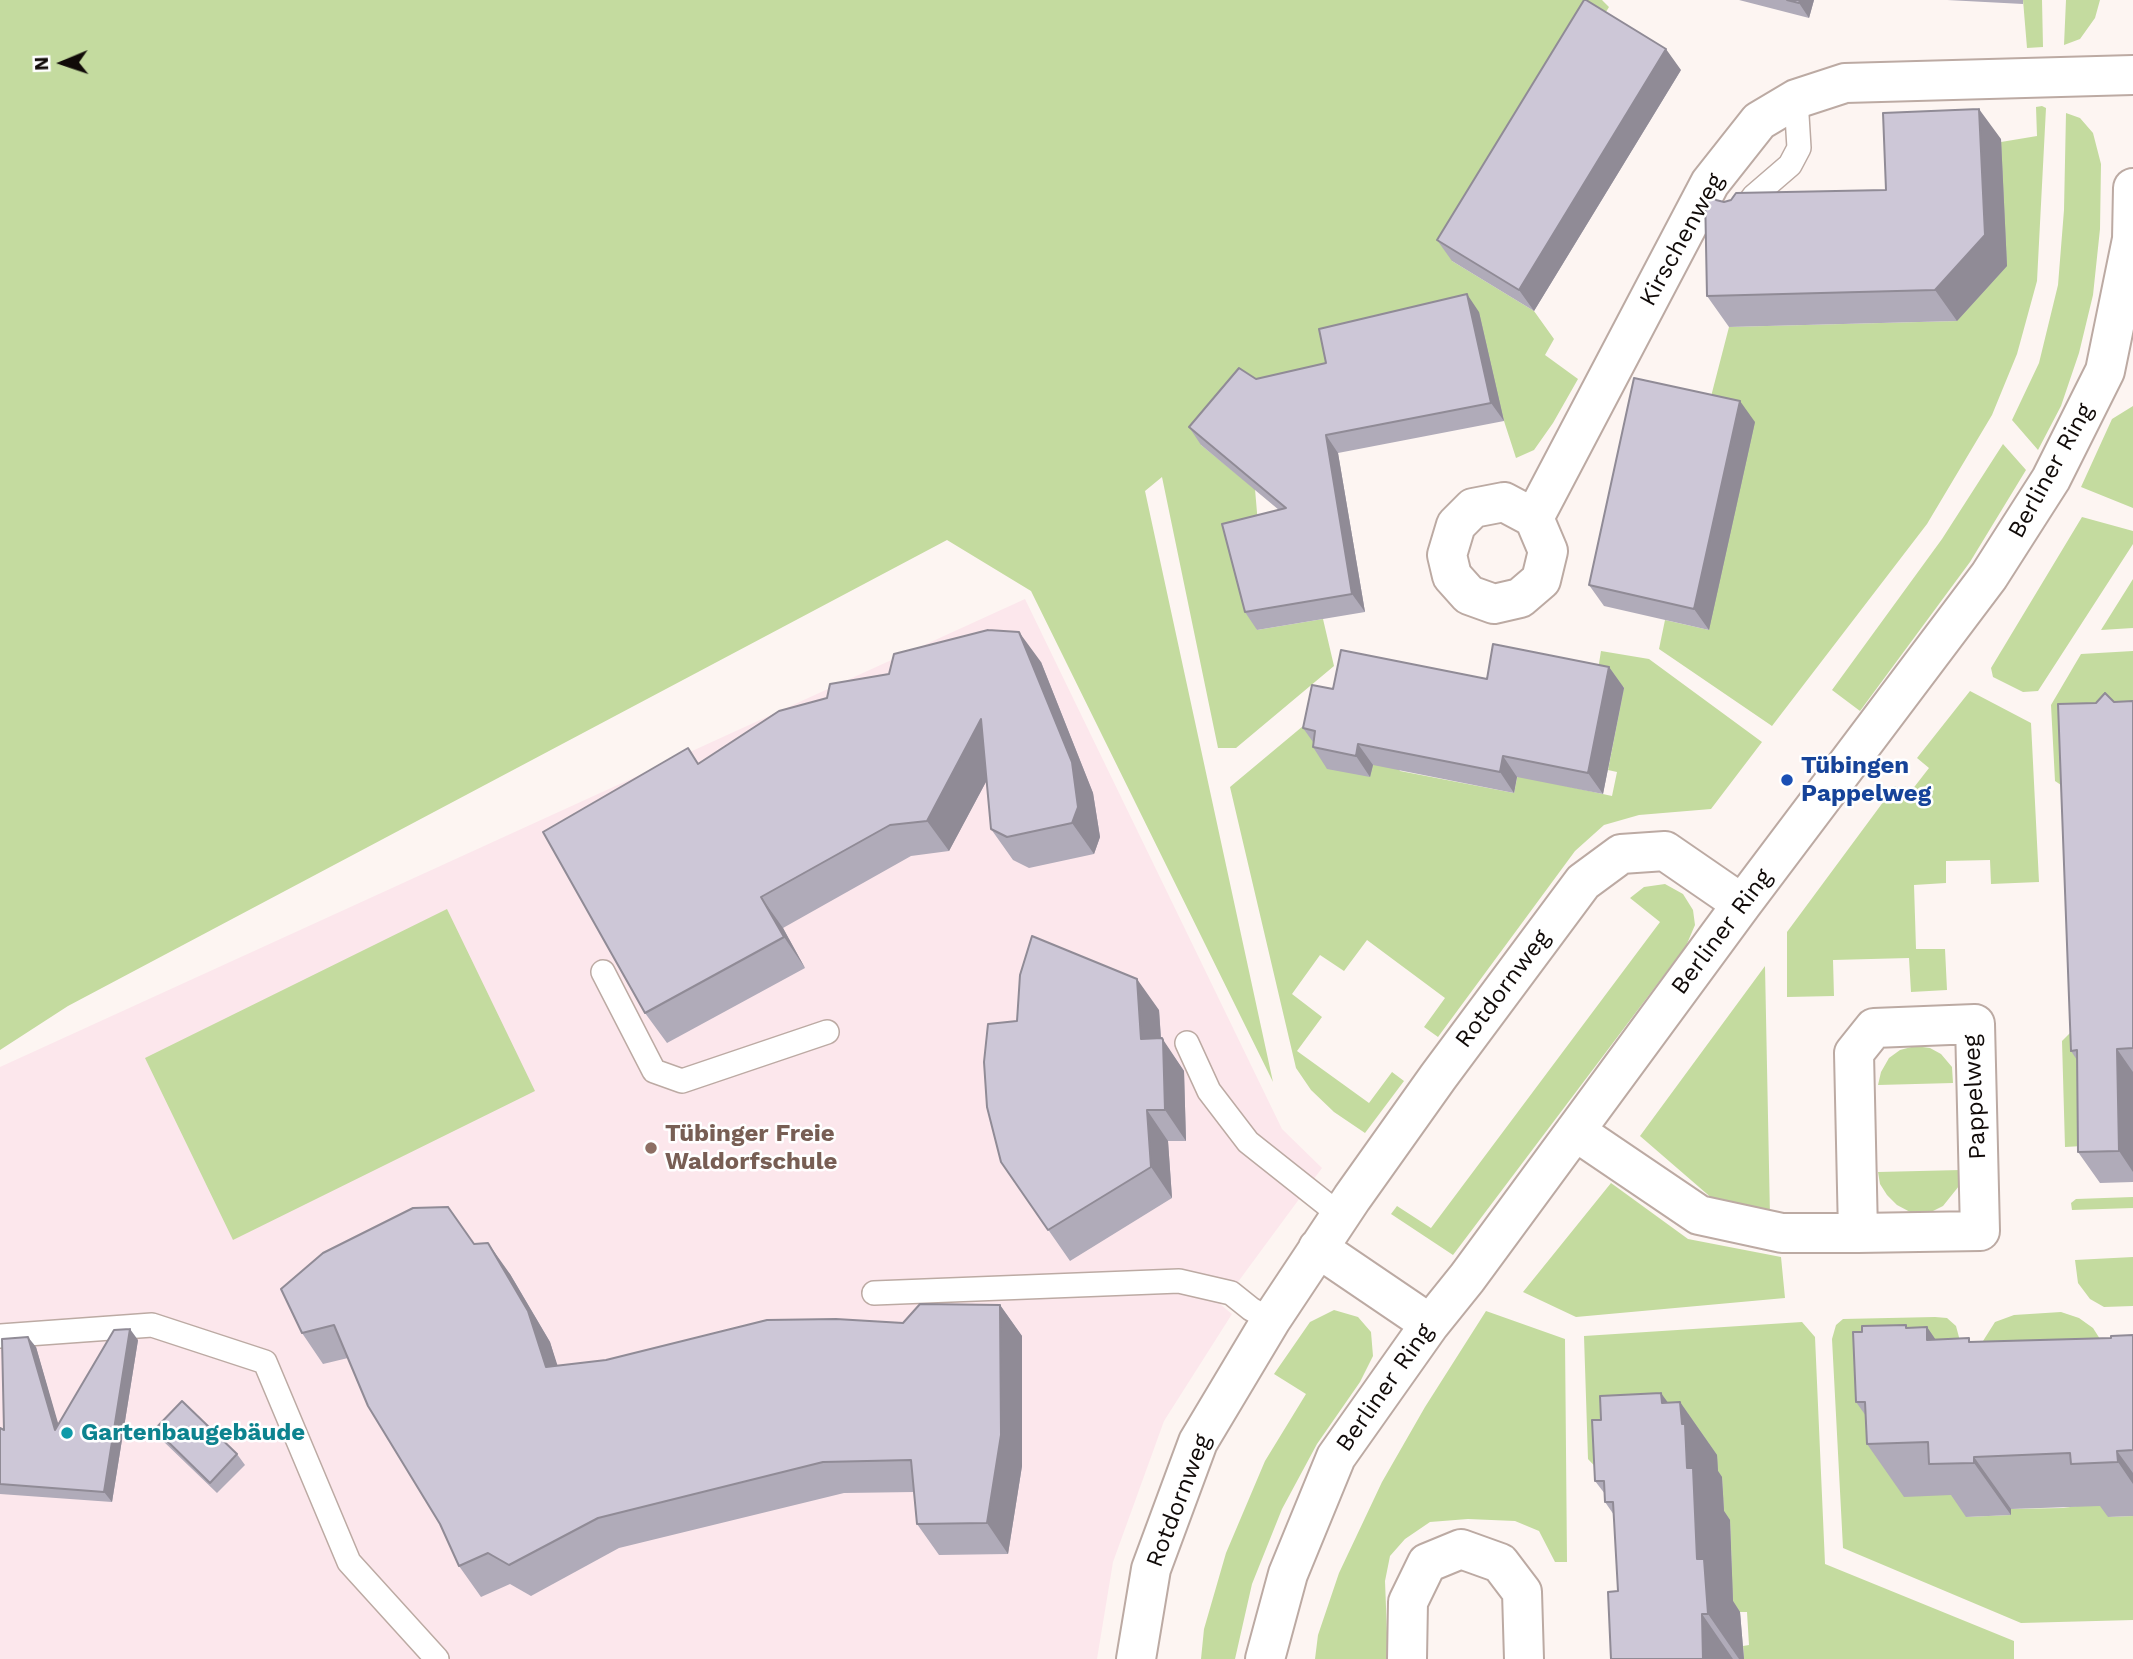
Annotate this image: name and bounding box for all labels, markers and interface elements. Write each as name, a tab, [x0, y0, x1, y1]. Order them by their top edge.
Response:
north arrow	[28, 28, 98, 98]
text: N	[30, 56, 53, 71]
street label: Kirschenweg	[1634, 169, 1730, 311]
street label: Berliner Ring	[2002, 399, 2100, 543]
place label: Tübingen Pappelweg	[1801, 752, 1931, 808]
marker: Tübingen Pappelweg	[1779, 772, 1795, 788]
street label: Berliner Ring	[1665, 864, 1779, 1000]
street label: Rotdornweg	[1449, 924, 1557, 1054]
street label: Pappelweg	[1957, 1034, 1993, 1160]
place label: Tübinger Freie Waldorfschule	[665, 1120, 837, 1176]
marker: Tübinger Freie Waldorfschule	[643, 1140, 659, 1156]
street label: Berliner Ring	[1330, 1318, 1440, 1458]
place label: Gartenbaugebäude	[81, 1419, 305, 1447]
marker: Gartenbaugebäude	[59, 1425, 75, 1441]
street label: Rotdornweg	[1140, 1430, 1218, 1572]

